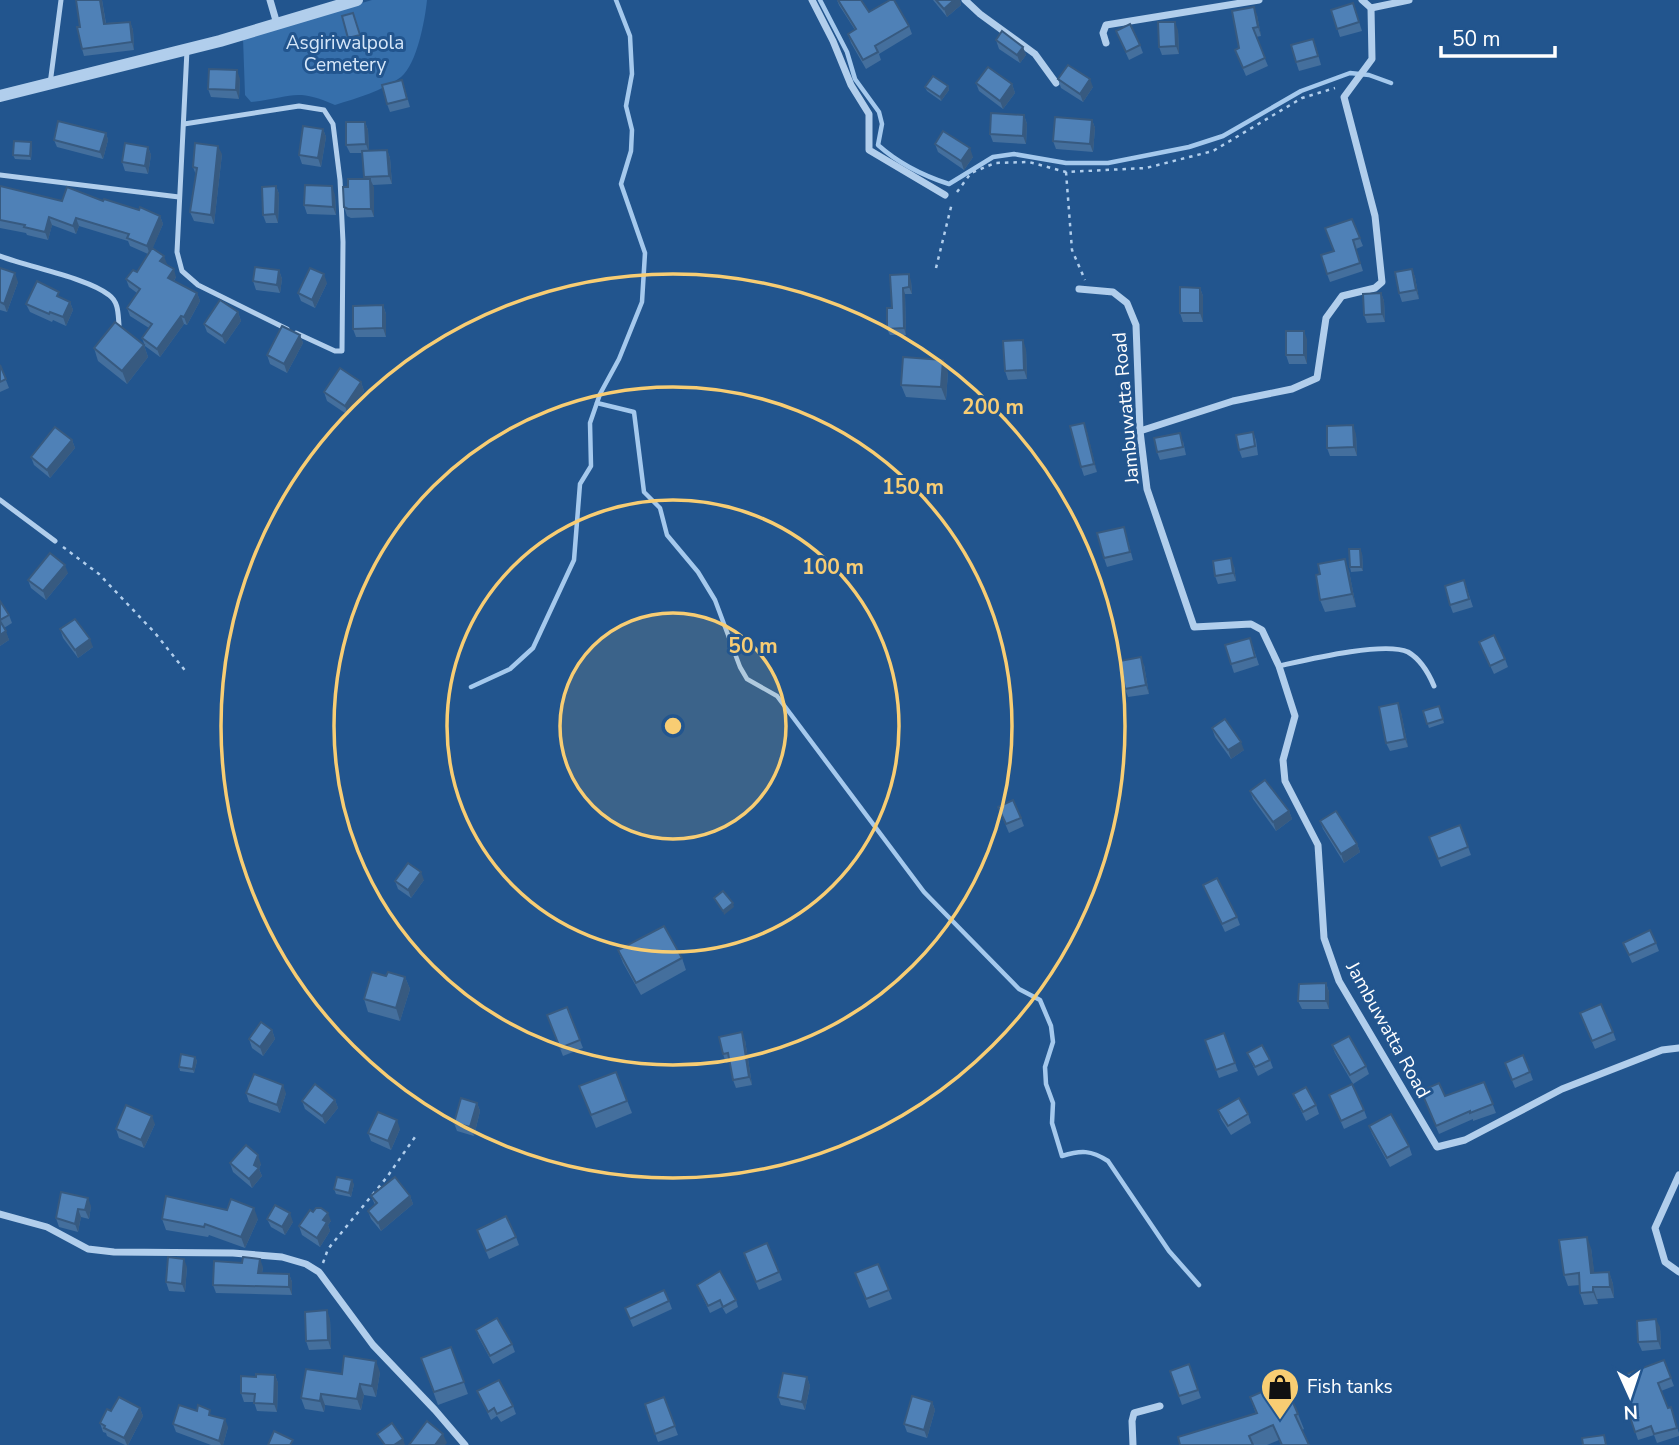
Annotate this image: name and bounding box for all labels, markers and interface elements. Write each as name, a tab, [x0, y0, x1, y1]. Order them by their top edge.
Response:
scale bar	[1441, 14, 1555, 58]
text: 50 m	[1452, 25, 1501, 53]
park label: Asgiriwalpola Cemetery	[286, 30, 404, 78]
street label: Jambuwatta Road	[1106, 331, 1146, 486]
text: 200 m	[962, 393, 1024, 421]
text: 150 m	[882, 473, 944, 501]
text: 100 m	[802, 553, 864, 581]
text: 50 m	[728, 632, 778, 660]
centre of rings	[661, 714, 685, 738]
street label: Jambuwatta Road	[1339, 956, 1436, 1103]
north arrow	[1595, 1361, 1665, 1431]
shop icon: Fish tanks	[1259, 1366, 1301, 1421]
place label: Fish tanks	[1307, 1374, 1393, 1400]
text: N	[1623, 1399, 1639, 1425]

